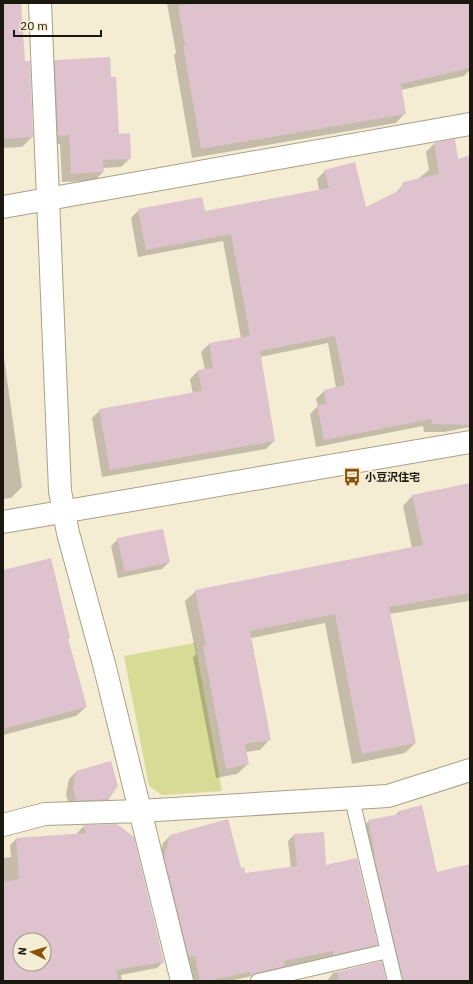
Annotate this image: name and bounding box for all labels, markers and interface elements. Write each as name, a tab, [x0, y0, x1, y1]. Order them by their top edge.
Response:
scale bar	[14, 12, 101, 38]
text: 20 m	[20, 18, 48, 33]
bus stop icon: 小豆沢住宅	[342, 467, 362, 487]
place label: 小豆沢住宅	[365, 470, 420, 484]
north arrow	[12, 932, 52, 972]
text: N	[15, 947, 29, 956]

